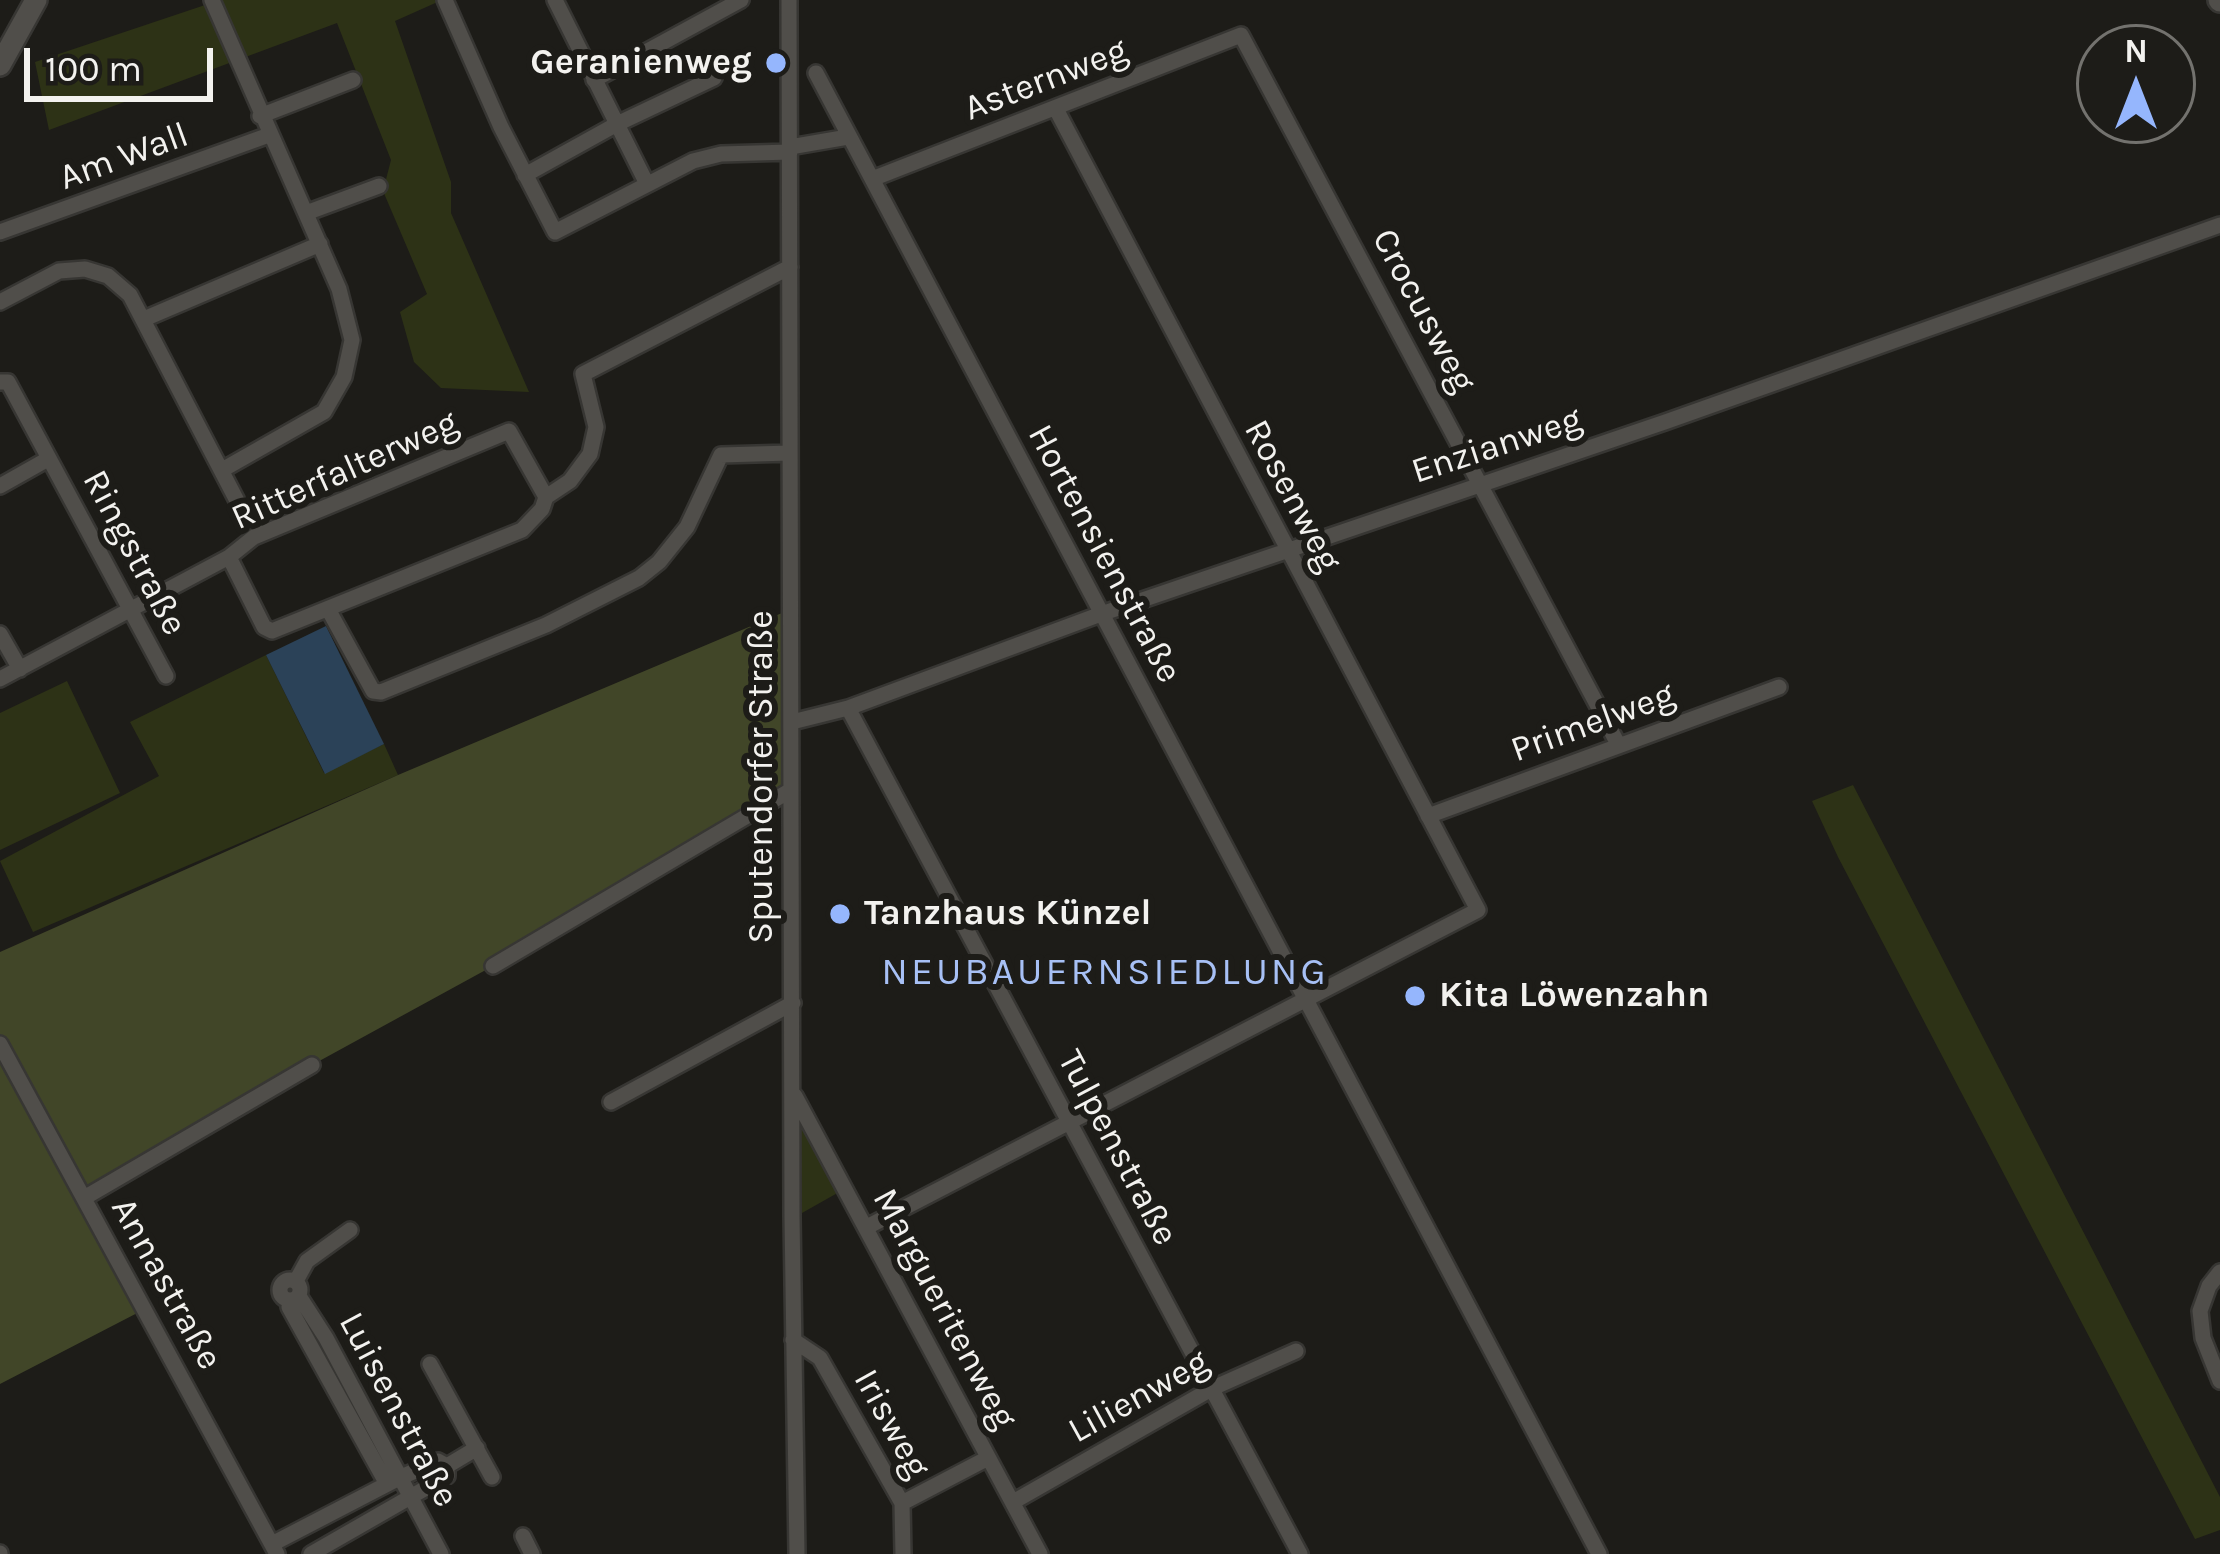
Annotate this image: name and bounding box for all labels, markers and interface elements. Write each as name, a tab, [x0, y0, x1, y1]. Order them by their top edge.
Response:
scale bar	[30, 24, 219, 98]
north arrow	[2076, 24, 2196, 144]
street label: Asternweg	[958, 29, 1134, 131]
text: N	[2124, 32, 2148, 70]
place label: Geranienweg	[530, 41, 752, 85]
text: 100 m	[45, 48, 142, 90]
marker: Geranienweg	[763, 50, 789, 76]
street label: Am Wall	[54, 114, 194, 200]
street label: Crocusweg	[1362, 222, 1484, 400]
street label: Enzianweg	[1407, 398, 1587, 494]
street label: Ritterfalterweg	[225, 402, 465, 540]
street label: Rosenweg	[1234, 413, 1350, 579]
street label: Hortensienstraße	[1018, 418, 1190, 690]
street label: Ringstraße	[73, 463, 195, 643]
street label: Sputendorfer Straße	[740, 610, 784, 944]
street label: Primelweg	[1505, 673, 1681, 773]
place label: Tanzhaus Künzel	[864, 892, 1152, 936]
marker: Tanzhaus Künzel	[827, 901, 853, 927]
district label: NEUBAUERNSIEDLUNG	[881, 950, 1329, 996]
place label: Kita Löwenzahn	[1439, 974, 1709, 1018]
marker: Kita Löwenzahn	[1402, 983, 1428, 1009]
street label: Tulpenstraße	[1048, 1043, 1186, 1253]
street label: Margueritenweg	[863, 1182, 1025, 1436]
street label: Annastraße	[101, 1191, 231, 1377]
street label: Luisenstraße	[329, 1305, 467, 1515]
street label: Lilienweg	[1061, 1341, 1217, 1453]
street label: Irisweg	[844, 1362, 938, 1486]

